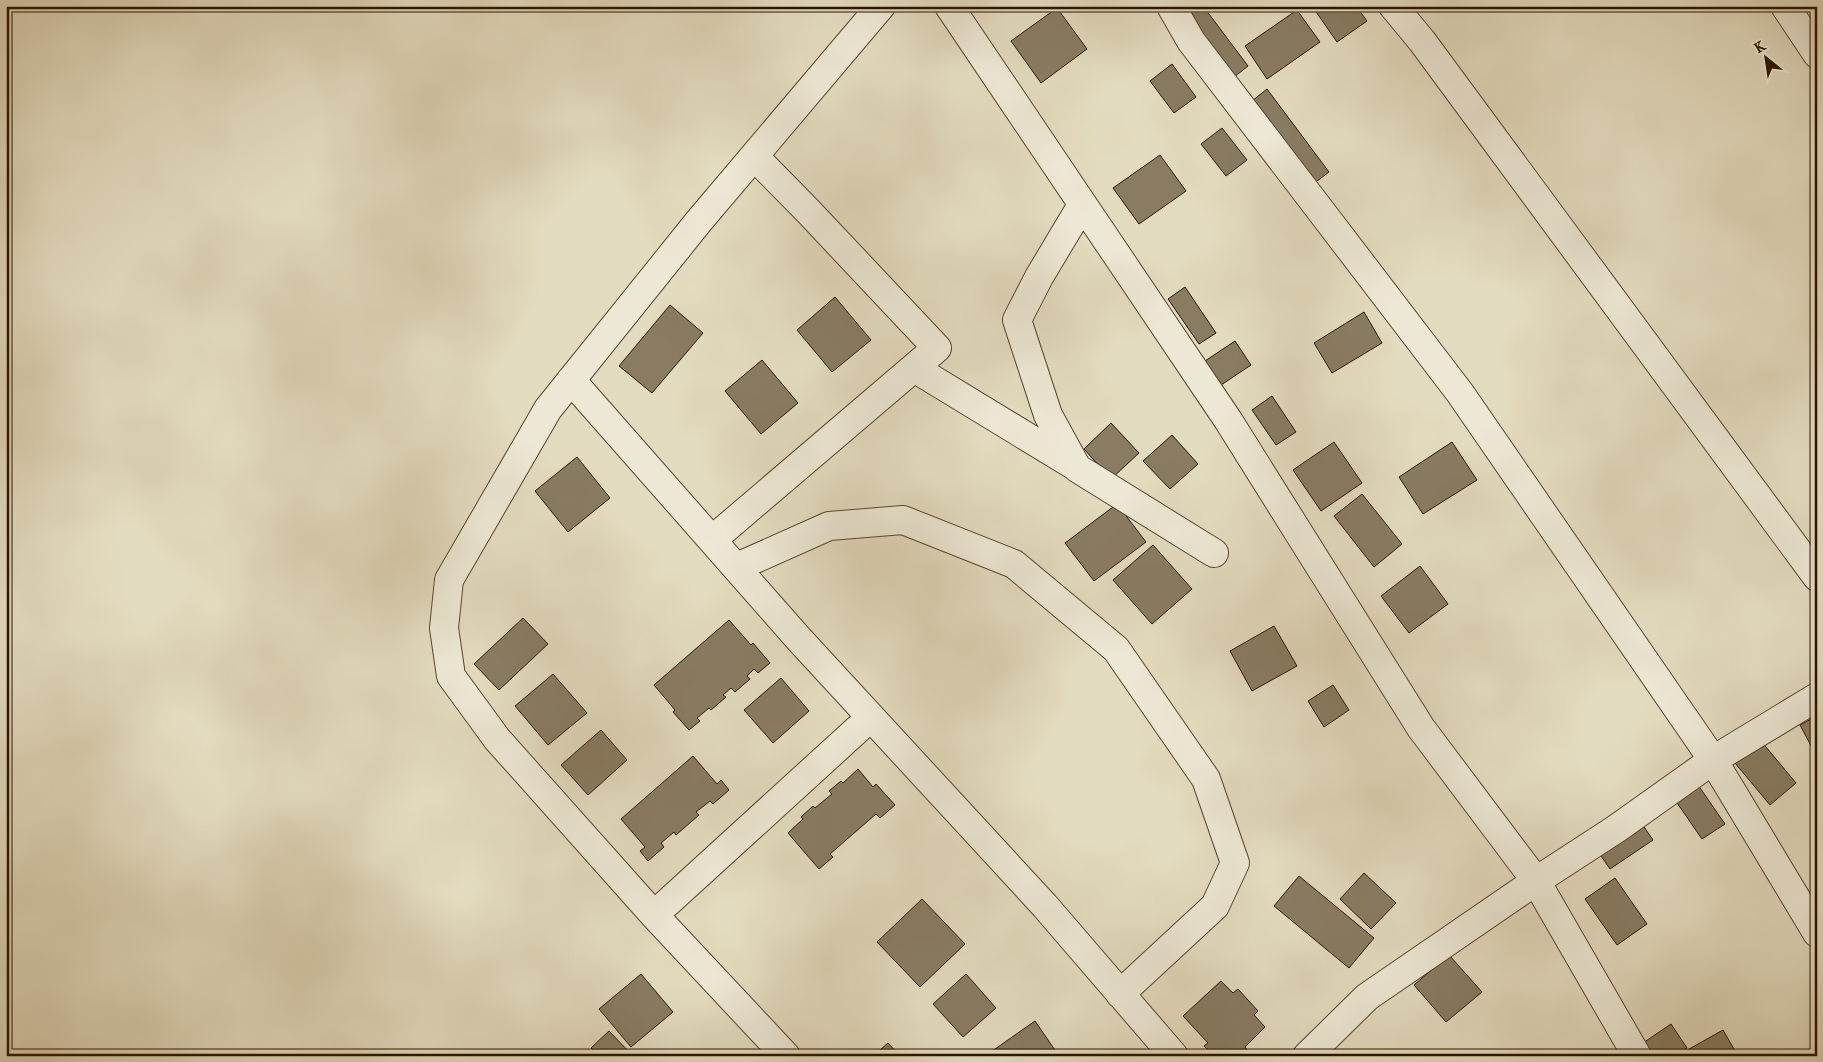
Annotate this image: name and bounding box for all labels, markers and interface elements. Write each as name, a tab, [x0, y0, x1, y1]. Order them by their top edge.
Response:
north arrow	[1740, 32, 1790, 82]
text: K	[1751, 37, 1769, 57]

